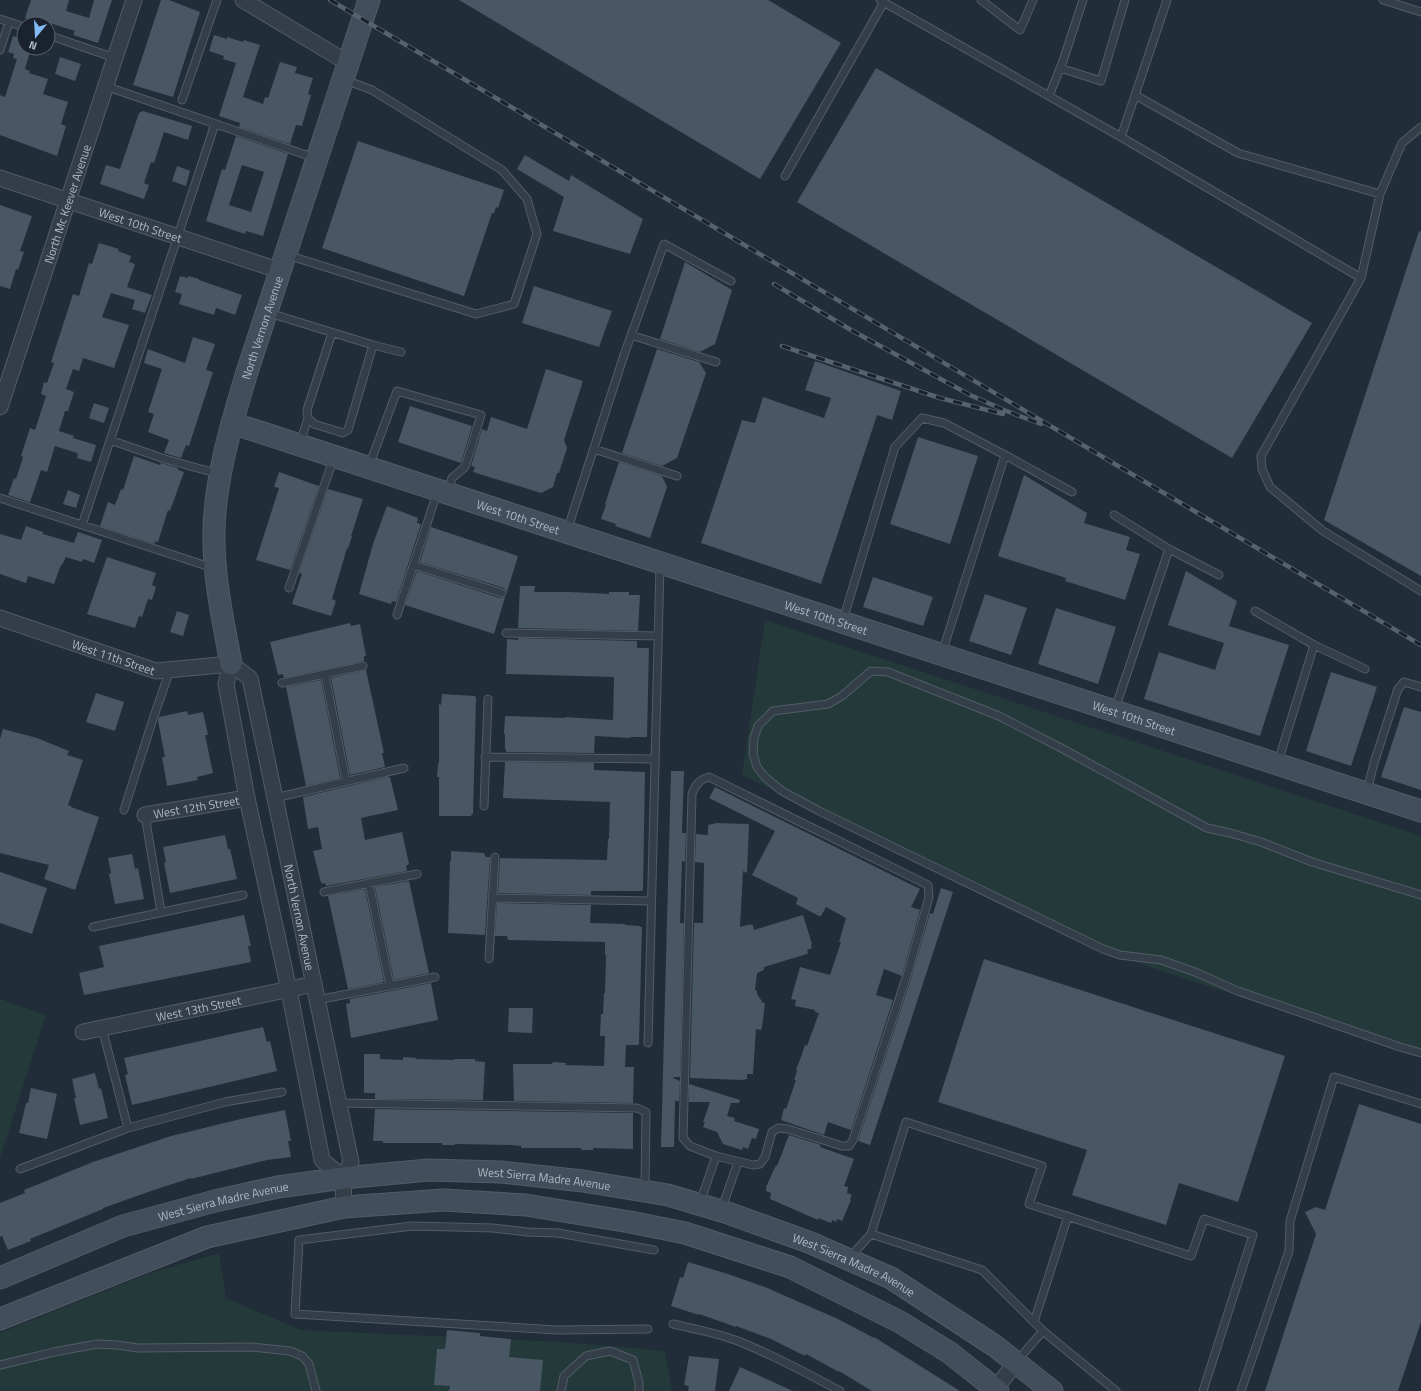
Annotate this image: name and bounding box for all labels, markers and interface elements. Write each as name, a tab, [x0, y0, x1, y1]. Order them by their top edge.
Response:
north arrow	[16, 16, 56, 56]
text: N	[27, 37, 39, 54]
street label: North Mc Keever Avenue	[38, 142, 95, 266]
street label: West 10th Street	[96, 202, 185, 247]
street label: North Vernon Avenue	[236, 273, 287, 382]
street label: West 10th Street	[474, 494, 563, 539]
street label: West 10th Street	[782, 594, 871, 640]
street label: West 11th Street	[70, 634, 158, 680]
street label: West 10th Street	[1090, 695, 1179, 740]
street label: West 12th Street	[152, 790, 241, 823]
street label: North Vernon Avenue	[280, 862, 320, 972]
street label: West 13th Street	[154, 990, 244, 1026]
street label: West Sierra Madre Avenue	[477, 1162, 612, 1195]
street label: West Sierra Madre Avenue	[156, 1176, 290, 1226]
street label: West Sierra Madre Avenue	[790, 1228, 919, 1301]

